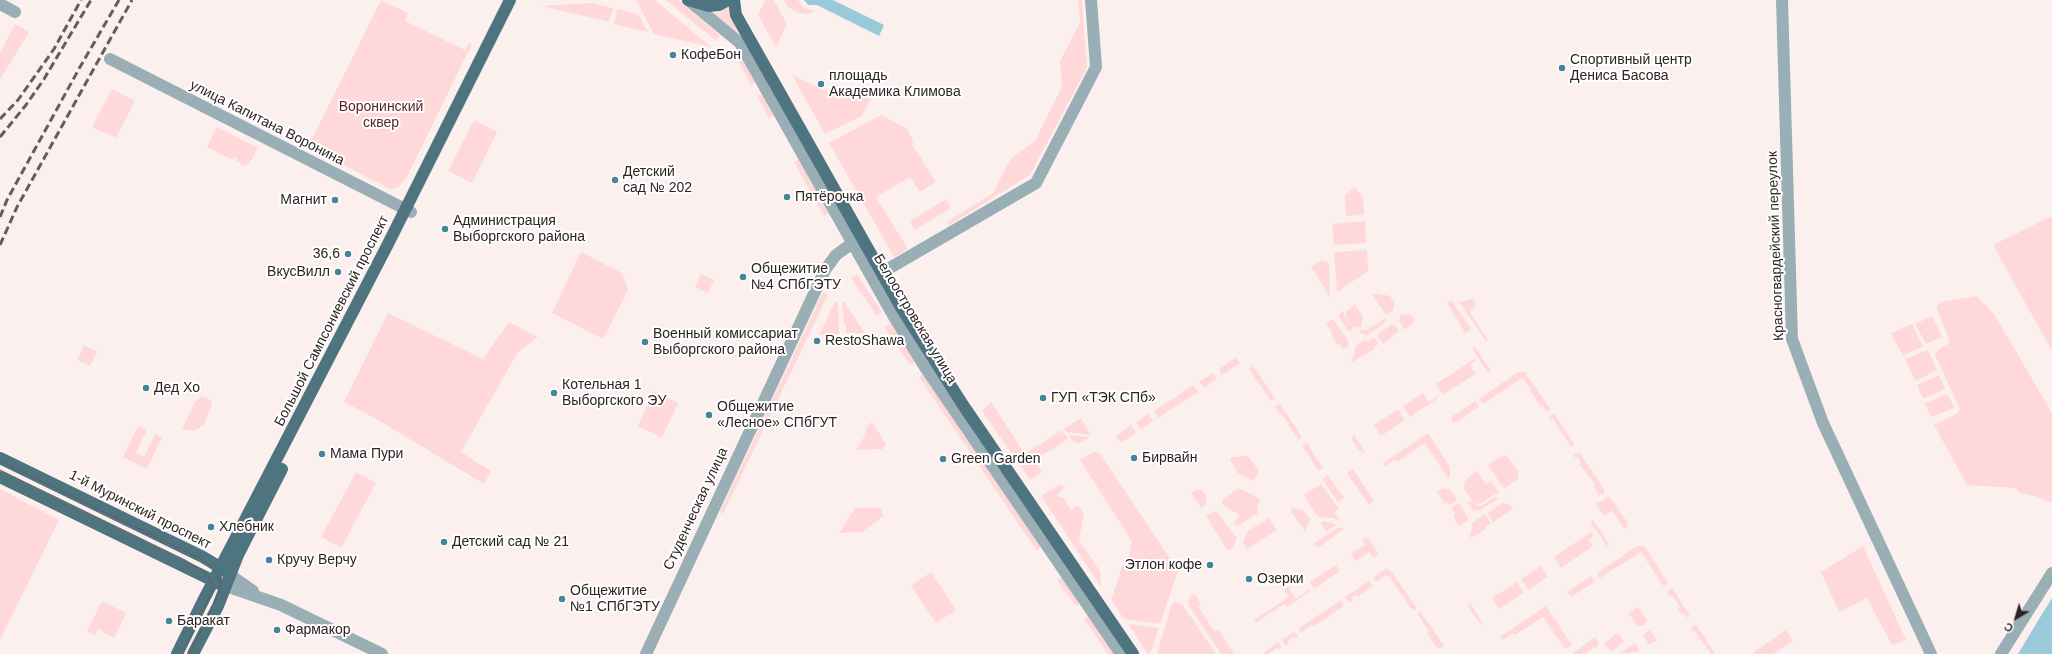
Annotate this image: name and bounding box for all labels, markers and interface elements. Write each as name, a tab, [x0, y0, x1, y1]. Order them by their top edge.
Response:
place label: КофеБон	[681, 47, 741, 63]
marker: КофеБон	[668, 50, 678, 60]
place label: Спортивный центр Дениса Басова	[1570, 52, 1692, 84]
marker: Спортивный центр Дениса Басова	[1557, 63, 1567, 73]
place label: площадь Академика Климова	[829, 68, 961, 100]
street label: улица Капитана Воронина	[187, 77, 347, 169]
marker: площадь Академика Климова	[816, 79, 826, 89]
park label: Воронинский сквер	[339, 99, 423, 132]
street label: Красногвардейский переулок	[1764, 151, 1788, 341]
place label: Детский сад № 202	[623, 164, 692, 196]
marker: Детский сад № 202	[610, 175, 620, 185]
place label: Пятёрочка	[795, 189, 864, 205]
place label: Магнит	[280, 192, 327, 208]
marker: Пятёрочка	[782, 192, 792, 202]
marker: Магнит	[330, 195, 340, 205]
street label: Большой Сампсониевский проспект	[271, 213, 393, 429]
place label: Администрация Выборгского района	[453, 213, 585, 246]
marker: Администрация Выборгского района	[440, 224, 450, 234]
place label: 36,6	[313, 246, 340, 262]
marker: 36,6	[343, 249, 353, 259]
street label: Белоостровская улица	[870, 251, 960, 387]
place label: Общежитие №4 СПбГЭТУ	[751, 261, 841, 294]
place label: ВкусВилл	[267, 264, 330, 280]
marker: ВкусВилл	[333, 267, 343, 277]
marker: Общежитие №4 СПбГЭТУ	[738, 272, 748, 282]
place label: Военный комиссариат Выборгского района	[653, 326, 798, 358]
place label: RestoShawa	[825, 333, 904, 349]
marker: RestoShawa	[812, 336, 822, 346]
marker: Военный комиссариат Выборгского района	[640, 337, 650, 347]
place label: Котельная 1 Выборгского ЭУ	[562, 377, 666, 410]
place label: Дед Хо	[154, 380, 200, 396]
marker: Дед Хо	[141, 383, 151, 393]
marker: Котельная 1 Выборгского ЭУ	[549, 388, 559, 398]
place label: ГУП «ТЭК СПб»	[1051, 390, 1156, 406]
marker: ГУП «ТЭК СПб»	[1038, 393, 1048, 403]
place label: Общежитие «Лесное» СПбГУТ	[717, 399, 837, 432]
marker: Общежитие «Лесное» СПбГУТ	[704, 410, 714, 420]
street label: Студенческая улица	[660, 445, 732, 573]
place label: Мама Пури	[330, 446, 403, 462]
marker: Мама Пури	[317, 449, 327, 459]
place label: Бирвайн	[1142, 450, 1197, 466]
place label: Green Garden	[951, 451, 1040, 467]
marker: Бирвайн	[1129, 453, 1139, 463]
marker: Green Garden	[938, 454, 948, 464]
street label: 1-й Муринский проспект	[66, 467, 214, 553]
place label: Хлебник	[219, 519, 274, 535]
marker: Хлебник	[206, 522, 216, 532]
place label: Детский сад № 21	[452, 534, 569, 550]
marker: Детский сад № 21	[439, 537, 449, 547]
place label: Кручу Верчу	[277, 552, 357, 568]
marker: Кручу Верчу	[264, 555, 274, 565]
place label: Этлон кофе	[1125, 557, 1202, 573]
marker: Этлон кофе	[1205, 560, 1215, 570]
place label: Озерки	[1257, 571, 1304, 587]
marker: Озерки	[1244, 574, 1254, 584]
place label: Общежитие №1 СПбГЭТУ	[570, 583, 660, 616]
marker: Общежитие №1 СПбГЭТУ	[557, 594, 567, 604]
north arrow	[1996, 598, 2036, 638]
place label: Баракат	[177, 613, 230, 629]
marker: Баракат	[164, 616, 174, 626]
text: С	[2002, 620, 2015, 635]
place label: Фармакор	[285, 622, 350, 638]
marker: Фармакор	[272, 625, 282, 635]

